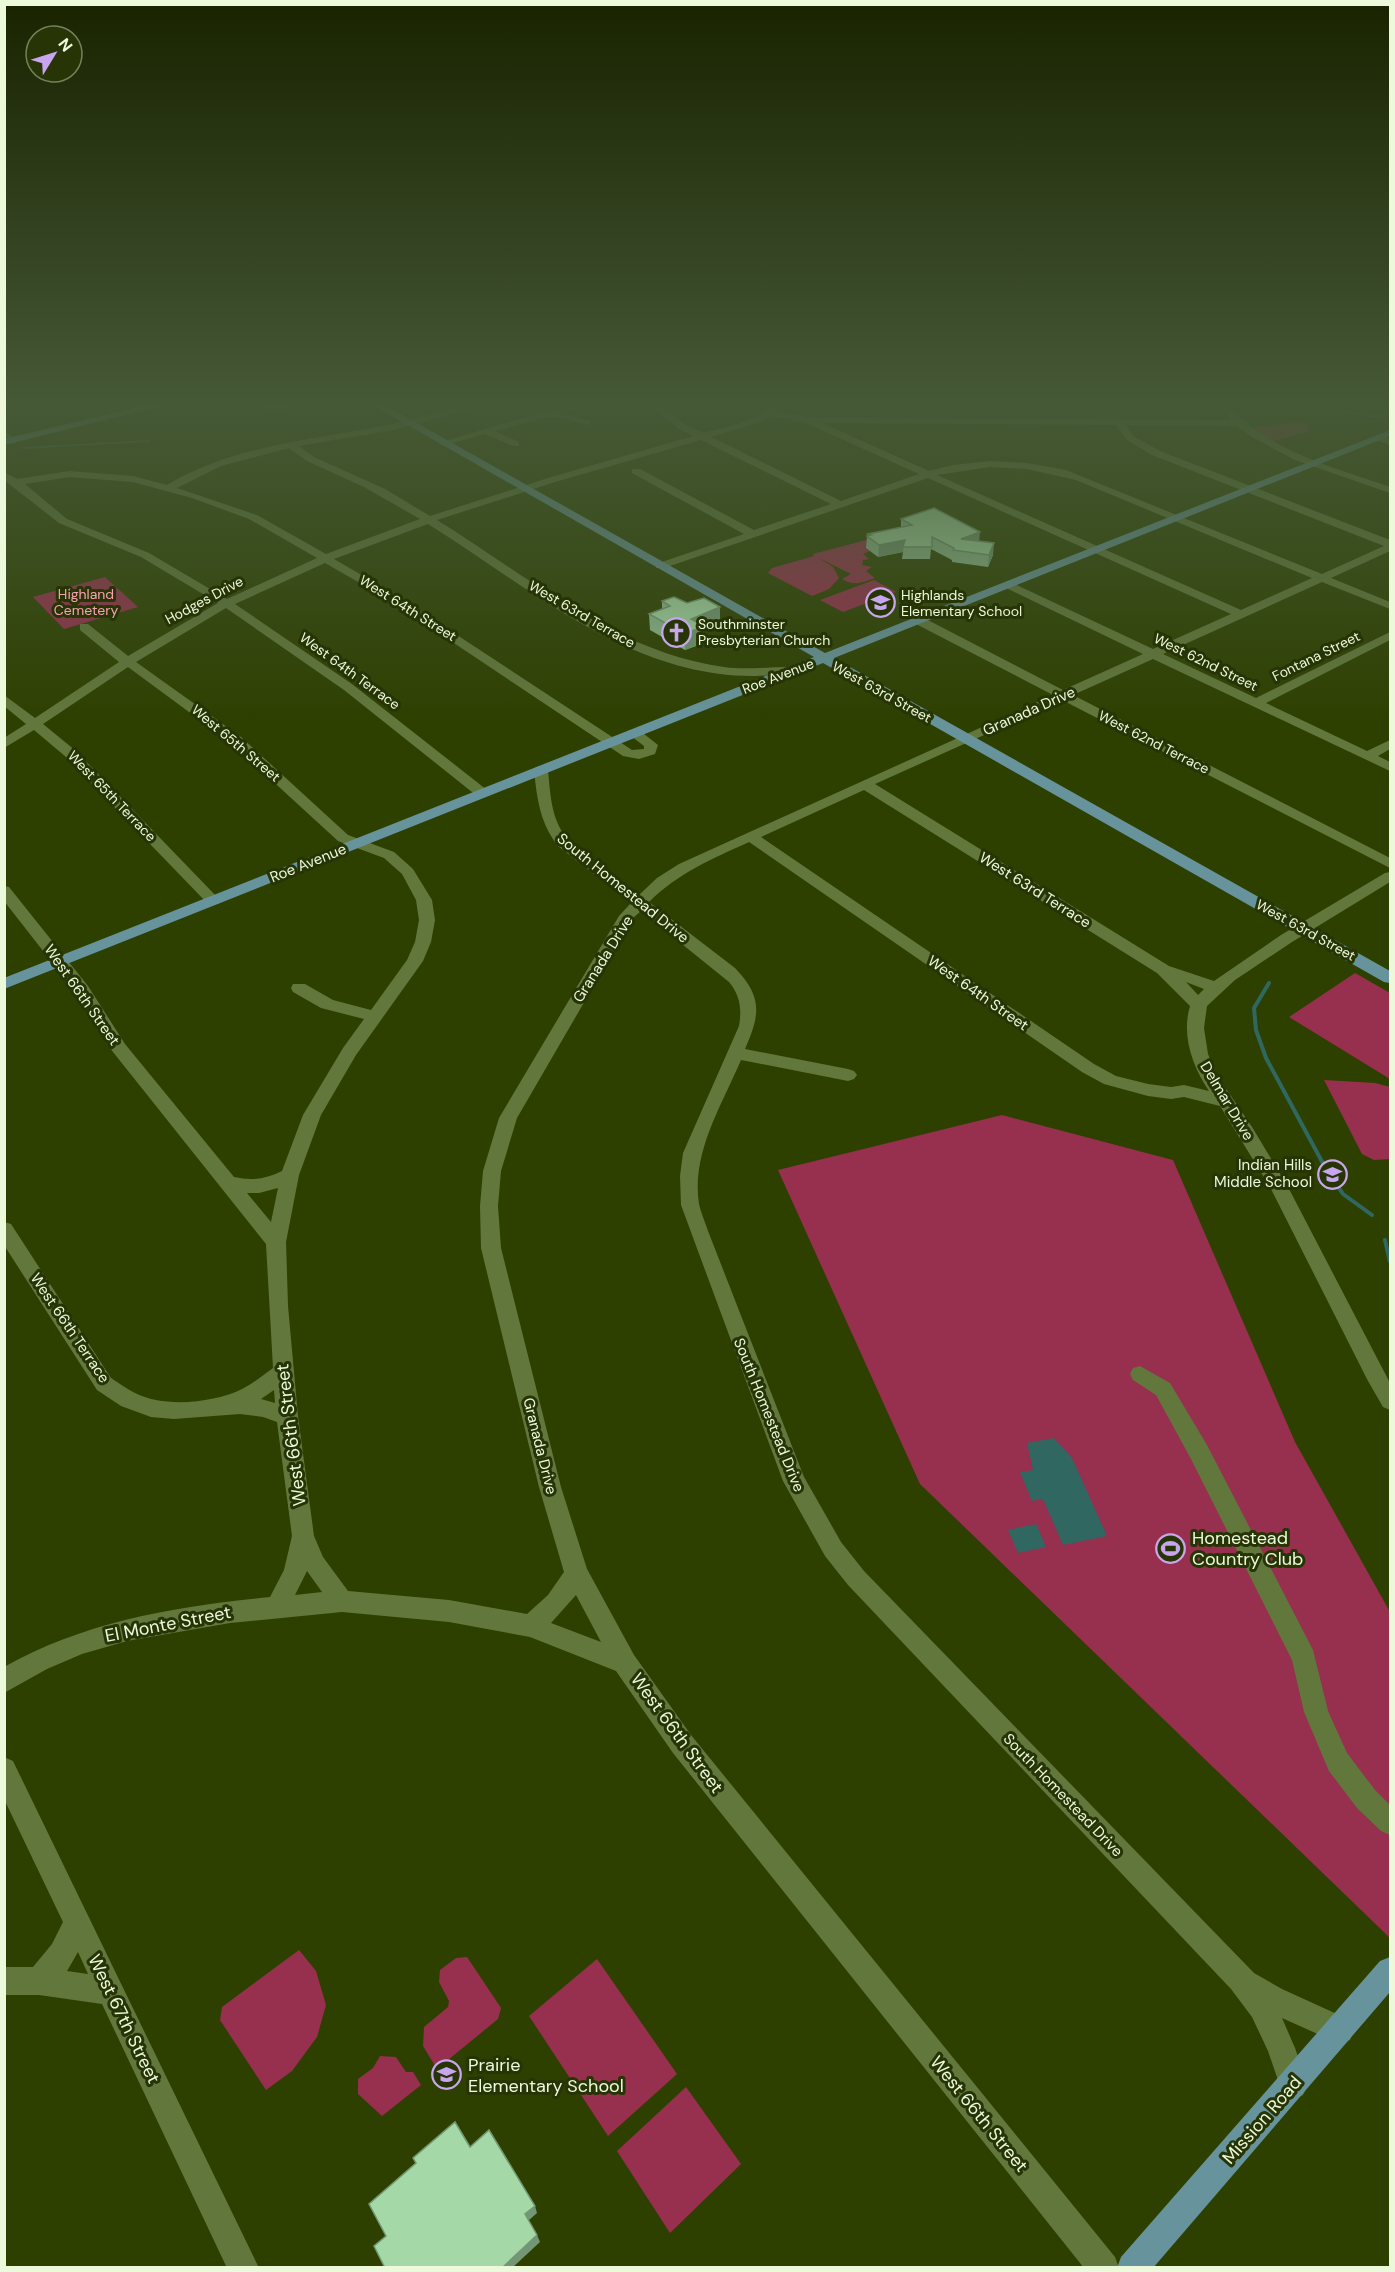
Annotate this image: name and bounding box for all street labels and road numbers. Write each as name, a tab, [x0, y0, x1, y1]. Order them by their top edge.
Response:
street label: West 64th Street	[356, 571, 460, 645]
street label: Hodges Drive	[162, 572, 246, 628]
street label: West 63rd Terrace	[526, 576, 638, 652]
street label: Fontana Street	[1269, 627, 1363, 685]
street label: West 64th Terrace	[296, 629, 404, 714]
street label: West 62nd Street	[1151, 629, 1261, 695]
street label: Roe Avenue	[740, 654, 816, 698]
street label: West 63rd Street	[829, 657, 935, 727]
street label: Granada Drive	[980, 682, 1078, 740]
street label: West 65th Street	[188, 701, 284, 785]
street label: West 62nd Terrace	[1095, 706, 1213, 778]
street label: West 65th Terrace	[64, 747, 160, 845]
street label: South Homestead Drive	[553, 829, 693, 947]
street label: Roe Avenue	[267, 839, 349, 887]
street label: West 63rd Terrace	[975, 848, 1095, 932]
street label: West 63rd Street	[1253, 895, 1359, 965]
street label: Granada Drive	[568, 912, 638, 1006]
street label: West 66th Street	[40, 940, 124, 1050]
street label: West 64th Street	[924, 951, 1033, 1035]
street label: Delmar Drive	[1196, 1058, 1258, 1144]
street label: West 66th Terrace	[26, 1269, 114, 1387]
street label: South Homestead Drive	[729, 1335, 809, 1495]
street label: West 66th Street	[270, 1363, 312, 1507]
street label: Granada Drive	[518, 1396, 562, 1496]
street label: El Monte Street	[103, 1600, 233, 1648]
street label: West 66th Street	[625, 1668, 729, 1798]
street label: South Homestead Drive	[999, 1729, 1127, 1861]
street label: West 67th Street	[82, 1950, 166, 2088]
street label: West 66th Street	[925, 2051, 1033, 2177]
street label: Mission Road	[1217, 2071, 1307, 2169]

